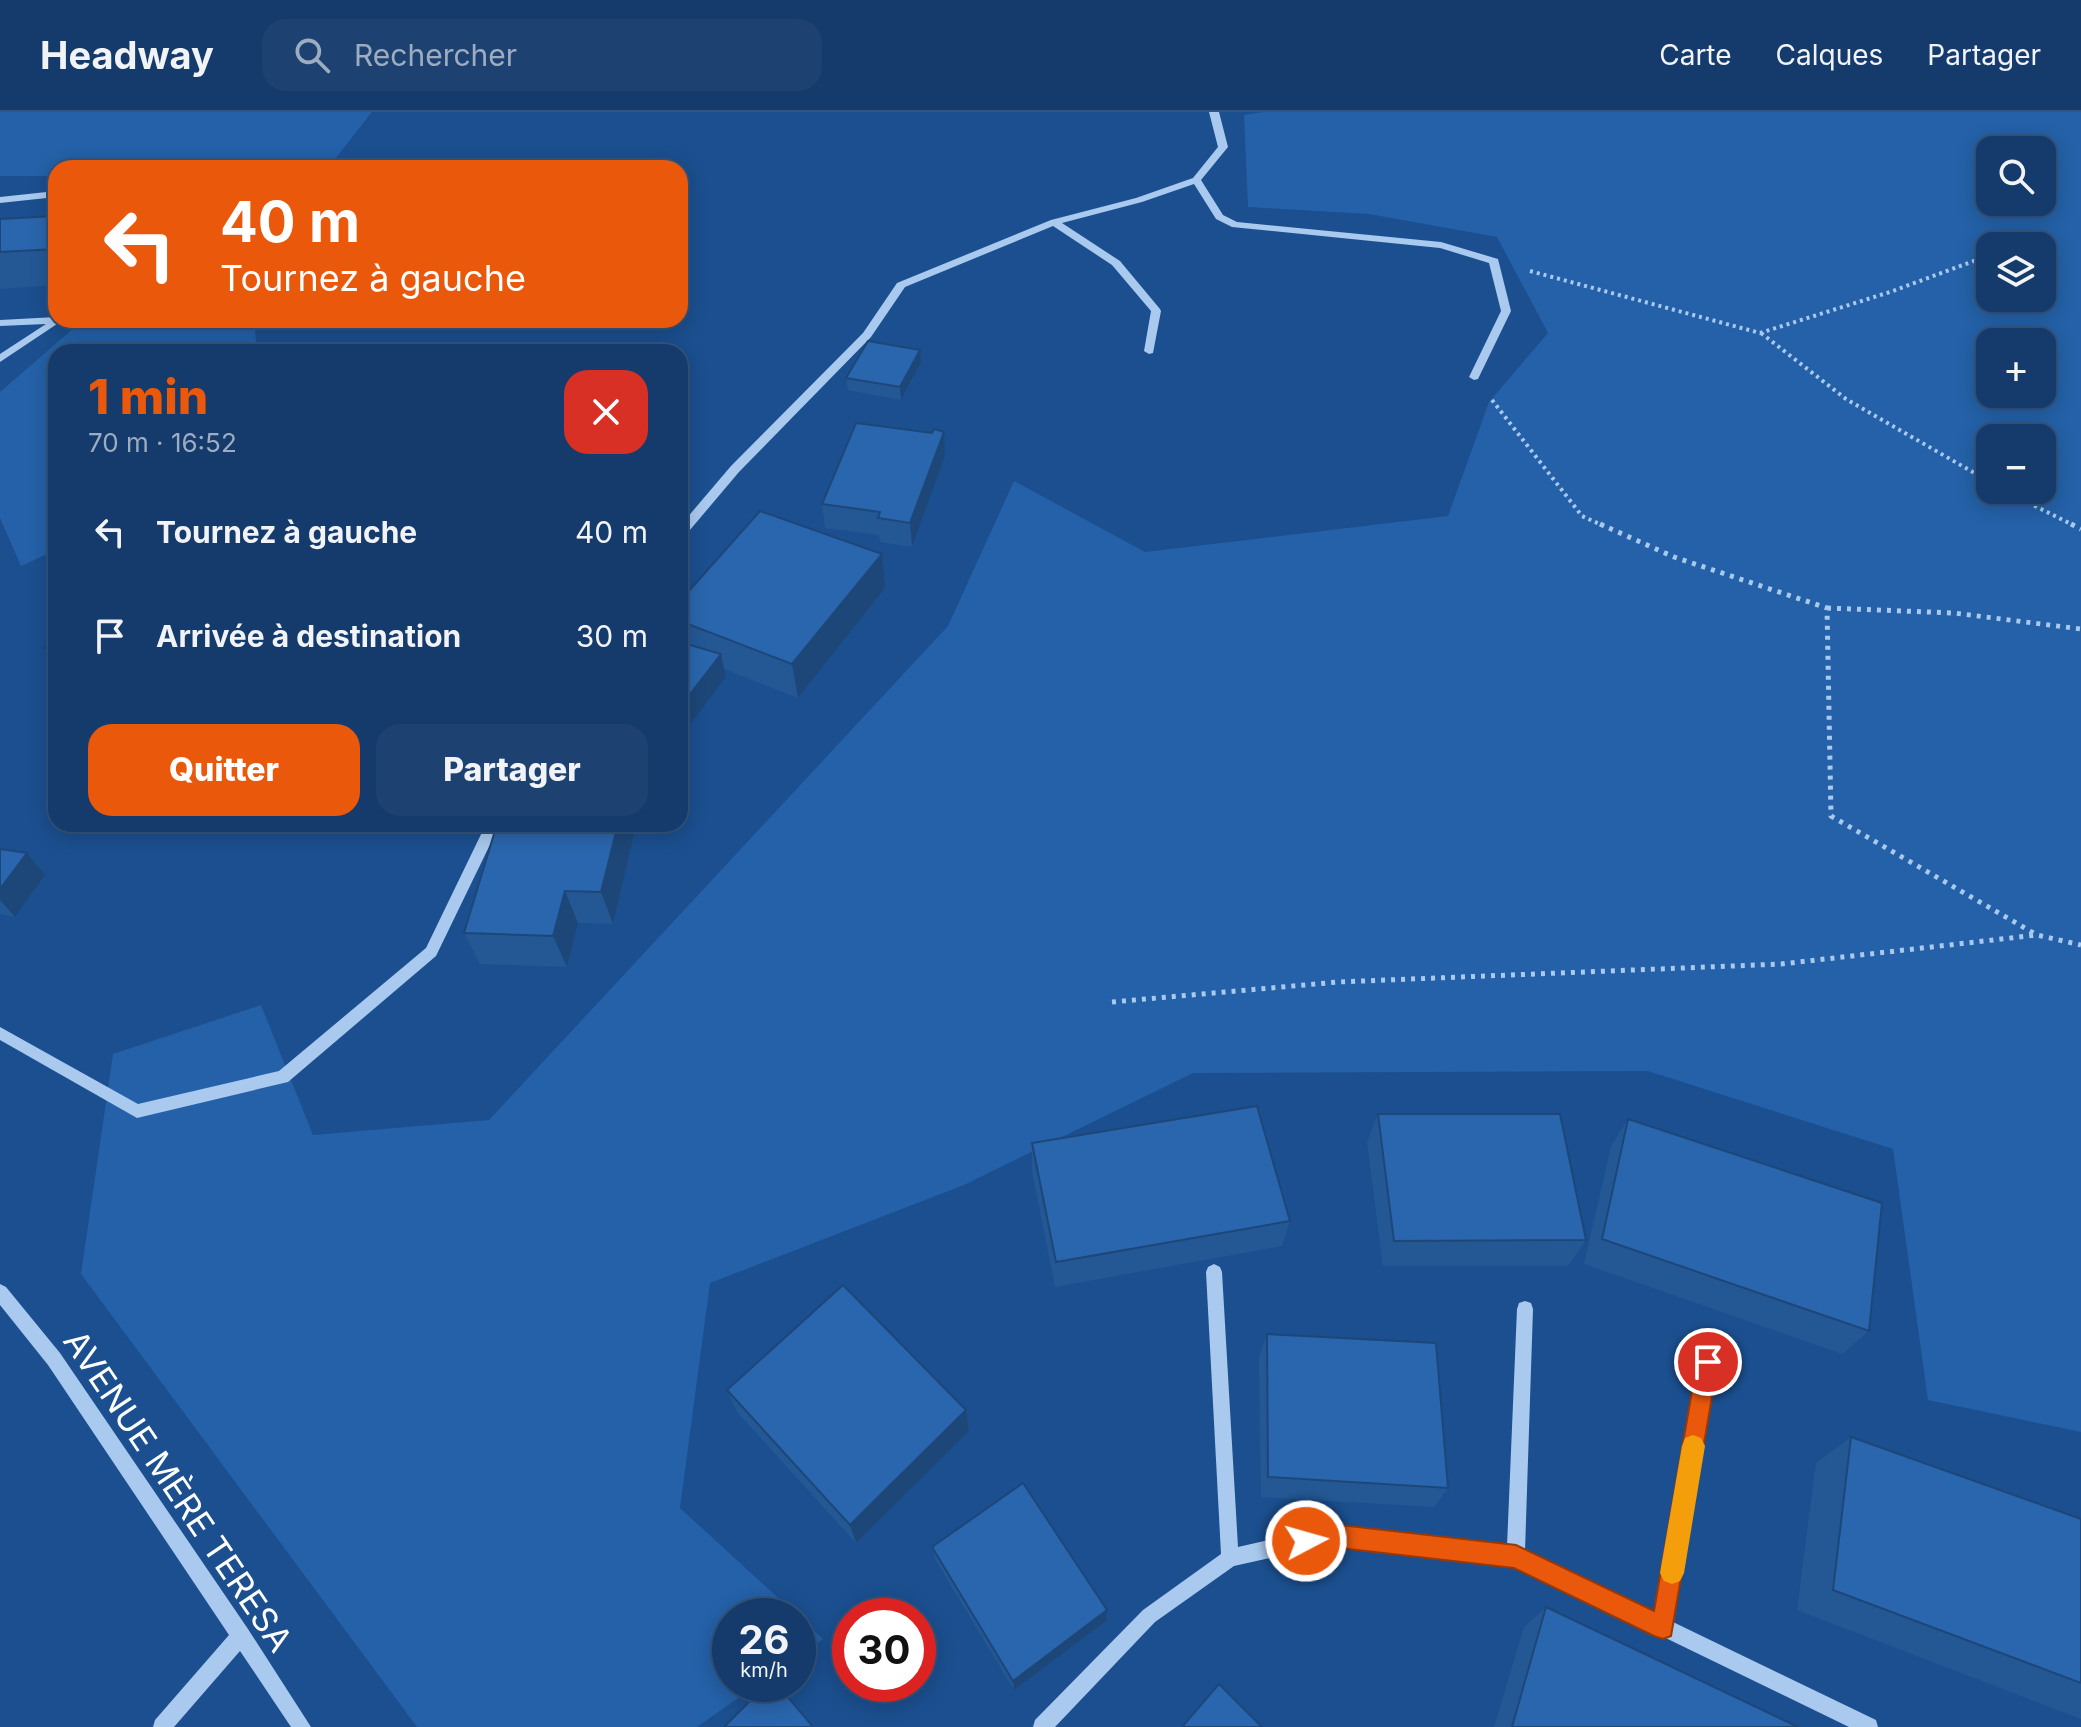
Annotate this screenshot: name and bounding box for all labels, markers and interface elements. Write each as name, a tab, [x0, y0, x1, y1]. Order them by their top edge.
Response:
search box	[262, 19, 822, 91]
text: Headway	[40, 32, 214, 78]
icon: search	[290, 33, 334, 77]
text: Rechercher	[354, 37, 517, 73]
text: Carte	[1659, 38, 1732, 72]
text: Calques	[1776, 38, 1883, 72]
text: Partager	[1927, 38, 2041, 72]
map controls	[1976, 136, 2056, 504]
button: search	[1976, 136, 2056, 216]
text: 40 m	[220, 188, 360, 256]
icon: left	[88, 192, 192, 296]
button: layers	[1976, 232, 2056, 312]
text: Tournez à gauche	[220, 256, 526, 300]
button: +	[1976, 328, 2056, 408]
text: 1 min	[88, 367, 208, 426]
button: close	[564, 370, 648, 454]
button: −	[1976, 424, 2056, 504]
text: 70 m · 16:52	[88, 427, 237, 458]
icon: left	[88, 510, 132, 554]
text: Tournez à gauche	[156, 514, 417, 550]
text: 40 m	[575, 514, 648, 550]
icon: arrive	[88, 614, 132, 658]
text: Arrivée à destination	[156, 618, 461, 654]
text: 30 m	[576, 618, 648, 654]
button: Quitter	[88, 724, 360, 816]
button: Partager	[376, 724, 648, 816]
street label: AVENUE MÈRE TERESA	[55, 1322, 301, 1659]
pin	[1674, 1328, 1742, 1396]
icon: arrive	[1686, 1340, 1730, 1384]
position arrow	[1264, 1499, 1348, 1583]
speed limit sign: 30	[832, 1598, 936, 1702]
text: 26	[738, 1615, 790, 1664]
text: km/h	[740, 1658, 788, 1682]

